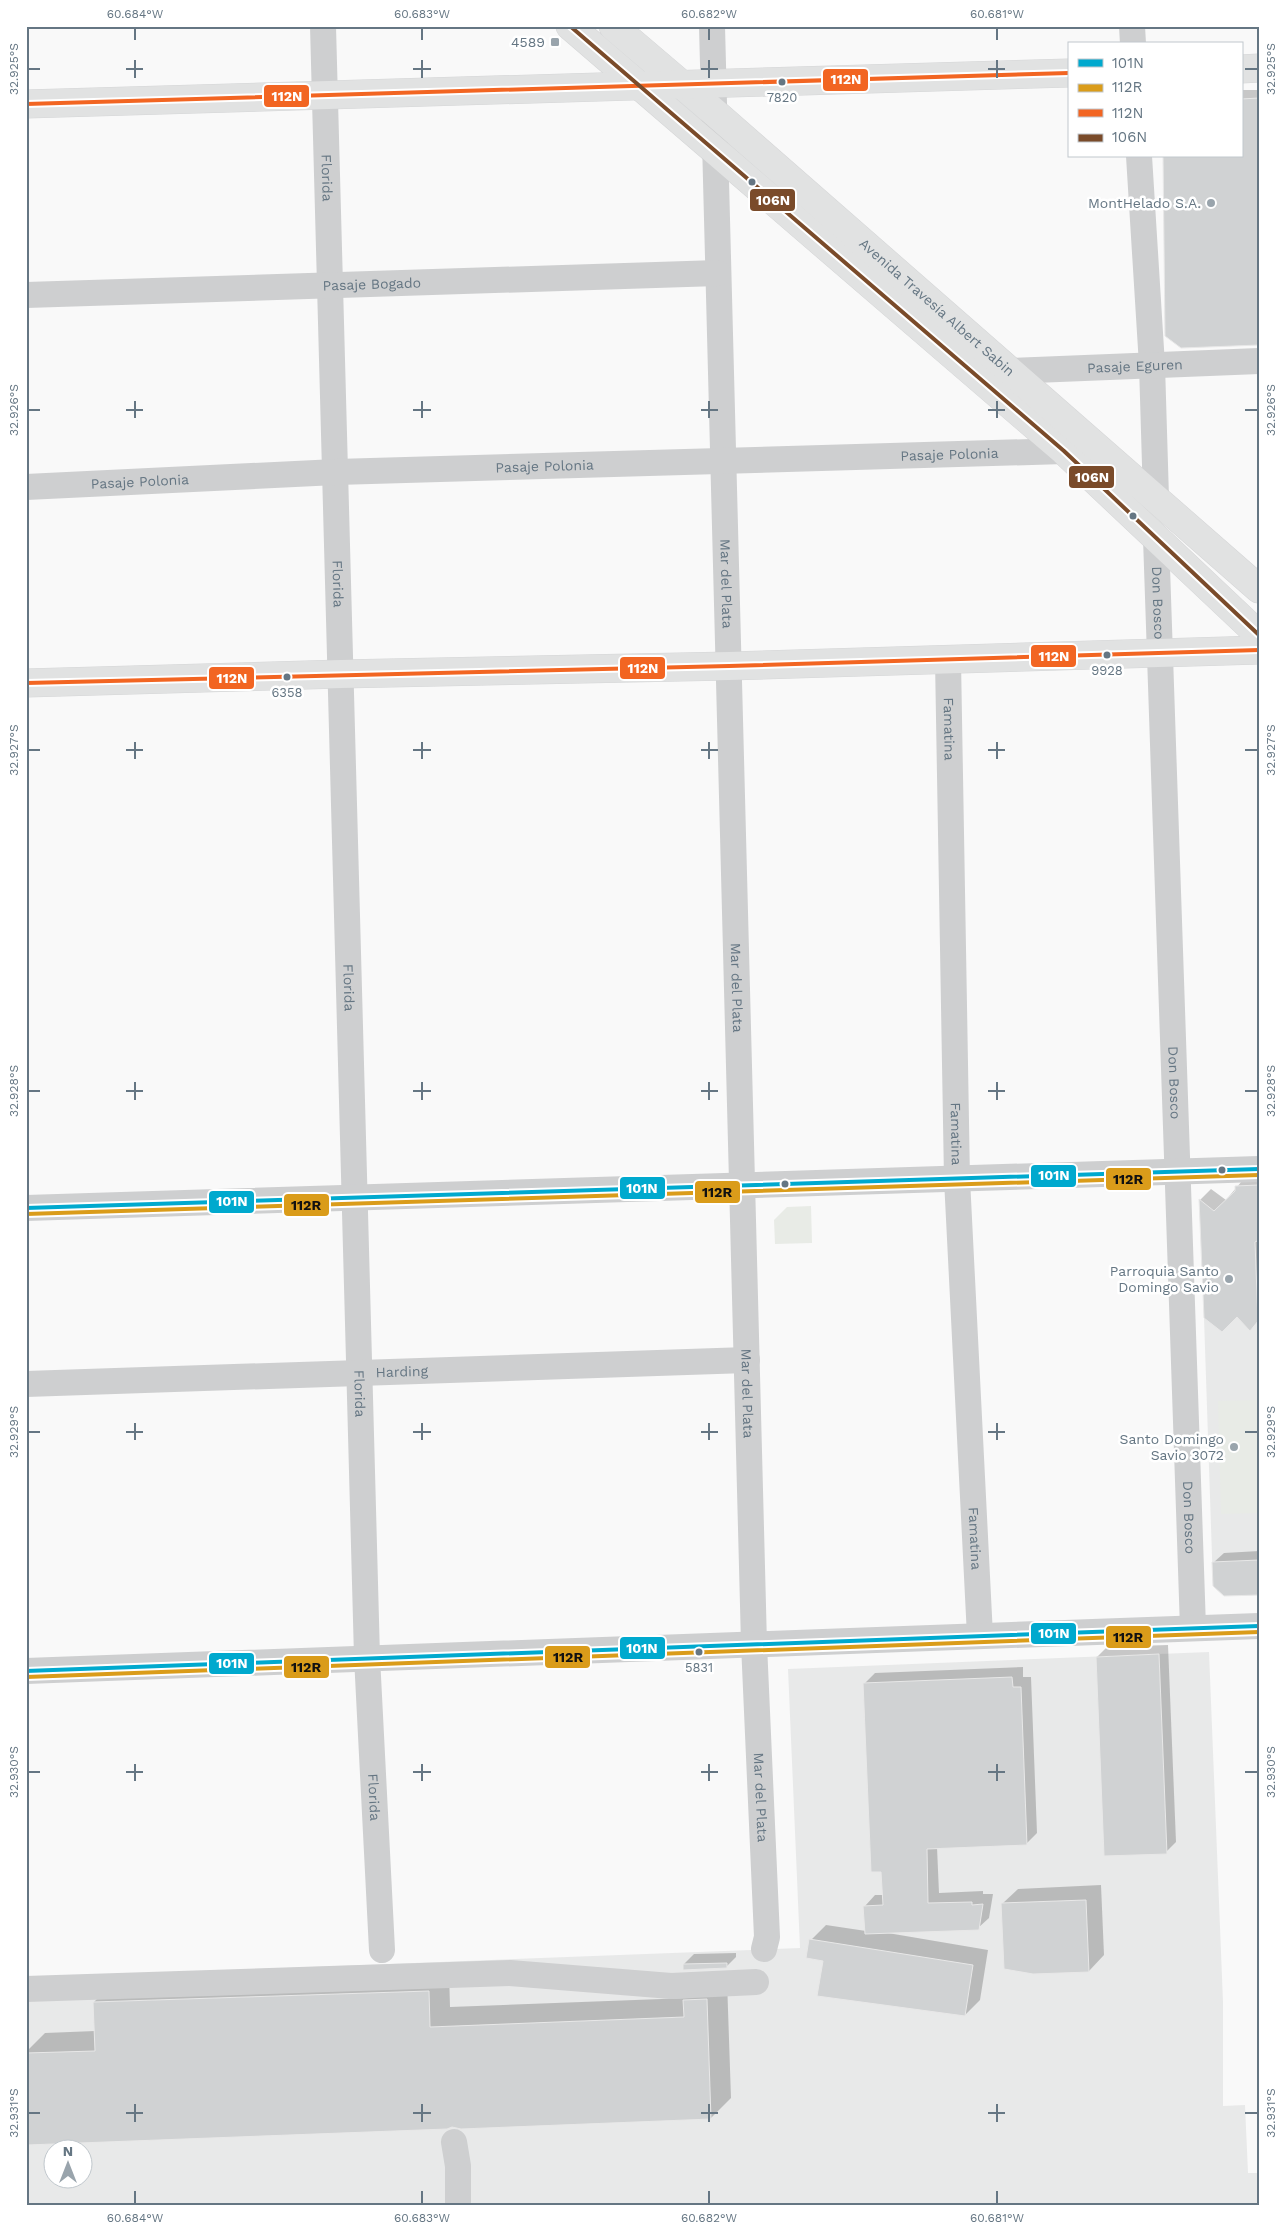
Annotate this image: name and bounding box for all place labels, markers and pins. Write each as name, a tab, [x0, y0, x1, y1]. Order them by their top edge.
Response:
place label: 4589	[511, 34, 545, 50]
marker: 4589	[549, 36, 561, 48]
marker: 7820	[777, 77, 787, 87]
place label: 7820	[767, 90, 797, 105]
unlabelled marker	[747, 177, 757, 187]
place label: MontHelado S.A.	[1088, 195, 1201, 211]
marker: MontHelado S.A.	[1205, 197, 1217, 209]
unlabelled marker	[1128, 511, 1138, 521]
marker: 9928	[1102, 650, 1112, 660]
place label: 9928	[1091, 663, 1123, 678]
marker: 6358	[282, 672, 292, 682]
place label: 6358	[271, 685, 303, 700]
unlabelled marker	[1217, 1165, 1227, 1175]
unlabelled marker	[780, 1179, 790, 1189]
place label: Parroquia Santo Domingo Savio	[1110, 1263, 1219, 1295]
marker: Parroquia Santo Domingo Savio	[1223, 1273, 1235, 1285]
place label: Santo Domingo Savio 3072	[1120, 1431, 1224, 1463]
marker: Santo Domingo Savio 3072	[1228, 1441, 1240, 1453]
marker: 5831	[694, 1647, 704, 1657]
place label: 5831	[685, 1660, 713, 1675]

